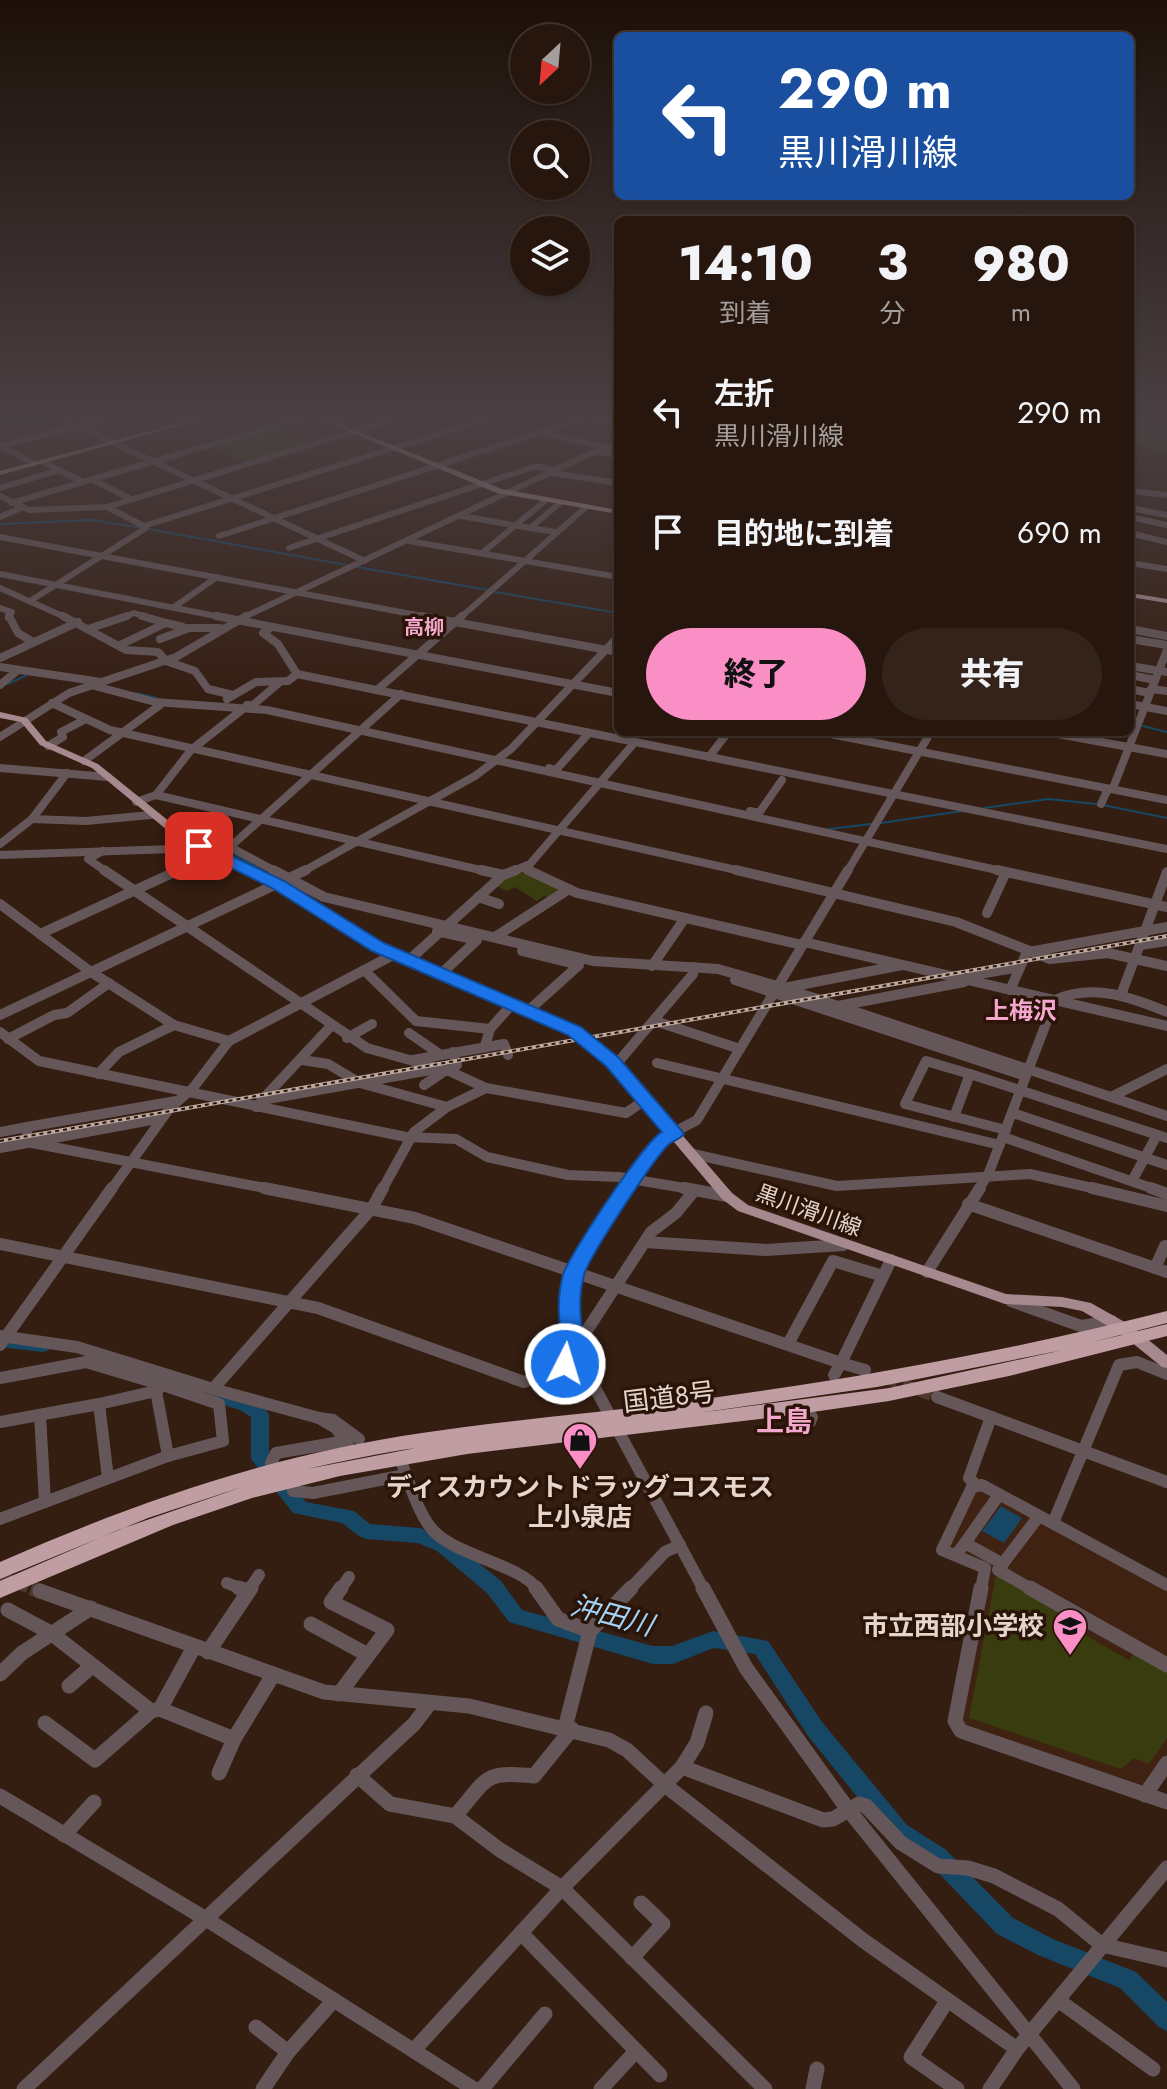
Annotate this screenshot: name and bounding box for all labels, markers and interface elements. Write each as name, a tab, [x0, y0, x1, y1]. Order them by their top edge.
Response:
north arrow	[510, 24, 590, 104]
map controls	[510, 24, 590, 296]
text: 290 m	[778, 48, 952, 129]
icon: left	[646, 64, 750, 168]
button: search	[510, 120, 590, 200]
text: 黒川滑川線	[778, 126, 958, 178]
button: layers	[510, 216, 590, 296]
text: 14:10	[678, 229, 813, 298]
text: 3	[877, 229, 908, 298]
text: 980	[972, 230, 1070, 299]
text: m	[1011, 293, 1031, 331]
text: 到着	[719, 294, 771, 332]
text: 分	[879, 294, 905, 332]
text: 左折	[714, 372, 774, 415]
icon: left	[646, 390, 690, 434]
text: 290 m	[1017, 391, 1102, 434]
text: 黒川滑川線	[714, 417, 844, 455]
icon: arrive	[646, 510, 690, 554]
text: 690 m	[1017, 511, 1102, 554]
text: 目的地に到着	[714, 512, 894, 555]
district label: 高柳	[404, 613, 444, 642]
button: 終了	[646, 628, 866, 720]
button: 共有	[882, 628, 1102, 720]
pin	[165, 812, 233, 880]
icon: arrive	[177, 824, 221, 868]
district label: 上梅沢	[985, 993, 1057, 1028]
street label: 黒川滑川線	[752, 1176, 866, 1244]
position arrow	[523, 1322, 607, 1406]
street label: 国道8号	[621, 1373, 717, 1421]
district label: 上島	[756, 1401, 812, 1442]
shop icon: ディスカウントドラッグコスモス 上小泉店	[561, 1421, 599, 1471]
place label: ディスカウントドラッグコスモス 上小泉店	[386, 1468, 774, 1536]
water label: 沖田川	[566, 1585, 661, 1647]
place label: 市立西部小学校	[862, 1607, 1044, 1645]
school or university icon: 市立西部小学校	[1051, 1607, 1089, 1657]

